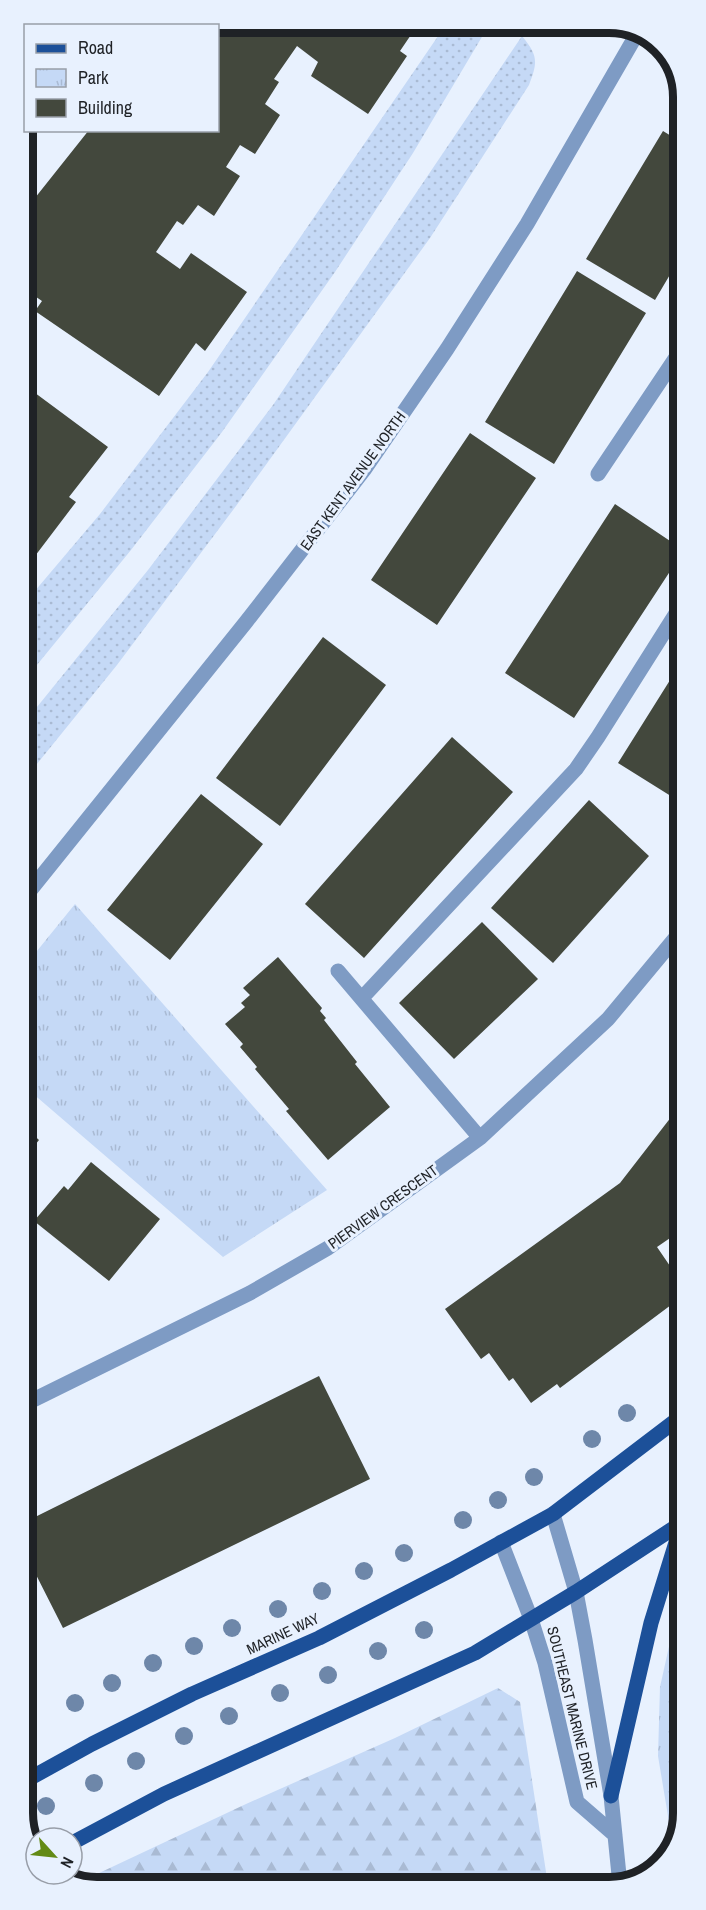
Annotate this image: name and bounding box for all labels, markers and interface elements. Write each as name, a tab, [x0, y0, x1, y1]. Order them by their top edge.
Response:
legend	[24, 24, 219, 132]
text: Road	[78, 35, 113, 60]
text: Park	[78, 65, 109, 90]
text: Building	[78, 95, 133, 120]
street label: EAST KENT AVENUE NORTH	[295, 407, 410, 555]
street label: PIERVIEW CRESCENT	[324, 1159, 442, 1254]
street label: MARINE WAY	[243, 1607, 323, 1660]
street label: SOUTHEAST MARINE DRIVE	[542, 1624, 603, 1792]
north arrow	[24, 1826, 84, 1886]
text: N	[55, 1854, 79, 1872]

